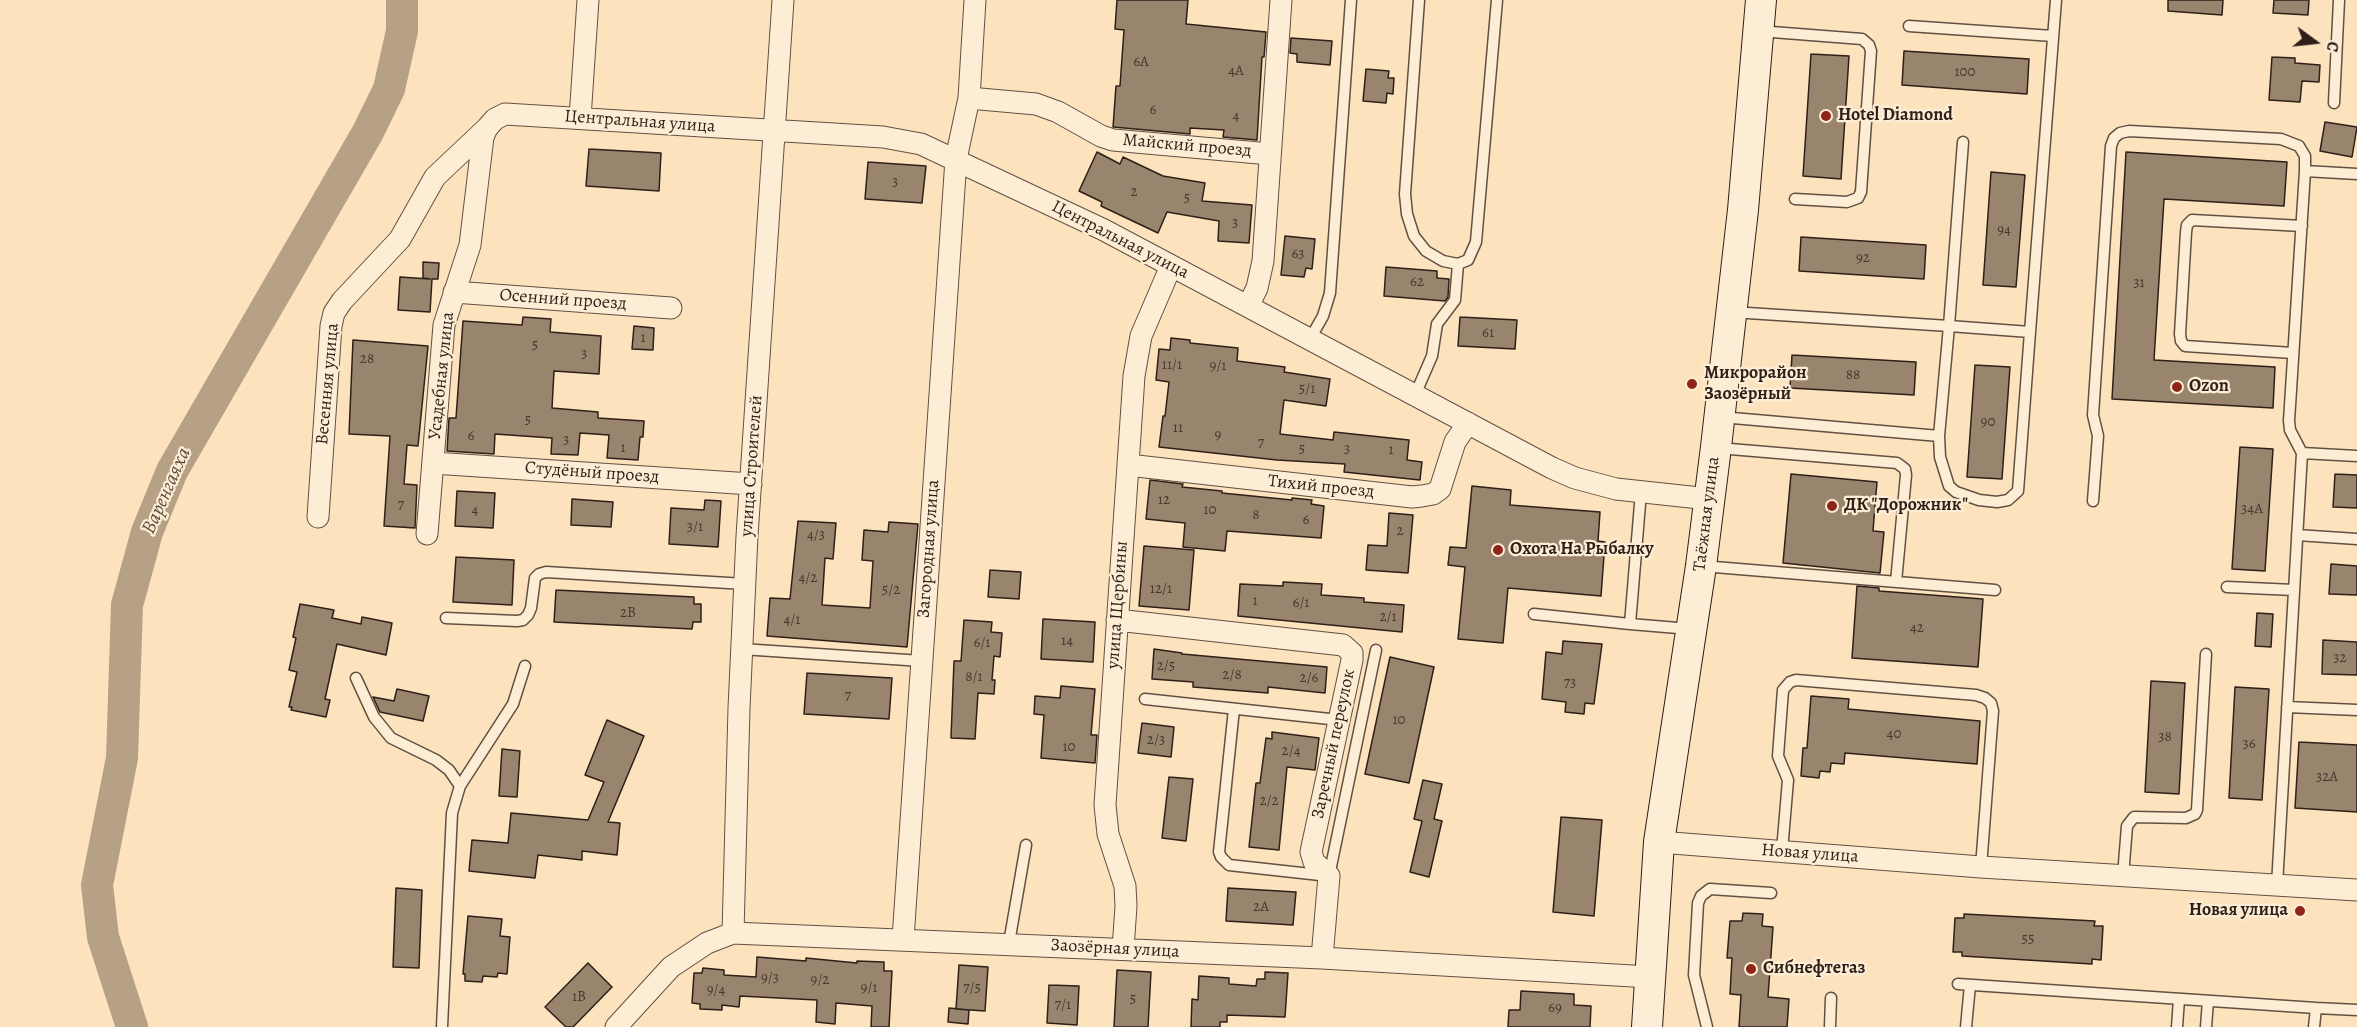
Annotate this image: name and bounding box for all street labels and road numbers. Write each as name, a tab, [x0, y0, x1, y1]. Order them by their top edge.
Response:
street label: Центральная улица	[564, 106, 716, 138]
street label: Майский проезд	[1122, 130, 1252, 162]
street label: Центральная улица	[1048, 196, 1192, 284]
street label: Осенний проезд	[499, 285, 627, 315]
street label: Усадебная улица	[425, 311, 459, 441]
street label: Весенняя улица	[312, 322, 344, 446]
street label: улица Строителей	[736, 395, 768, 537]
street label: Таёжная улица	[1689, 455, 1725, 573]
street label: Студёный проезд	[524, 458, 660, 488]
street label: Тихий проезд	[1267, 471, 1375, 503]
street label: Загородная улица	[913, 479, 945, 619]
street label: улица Щербины	[1103, 540, 1133, 670]
street label: Заречный переулок	[1308, 667, 1360, 821]
street label: Новая улица	[1761, 840, 1859, 868]
street label: Заозёрная улица	[1050, 935, 1180, 963]

